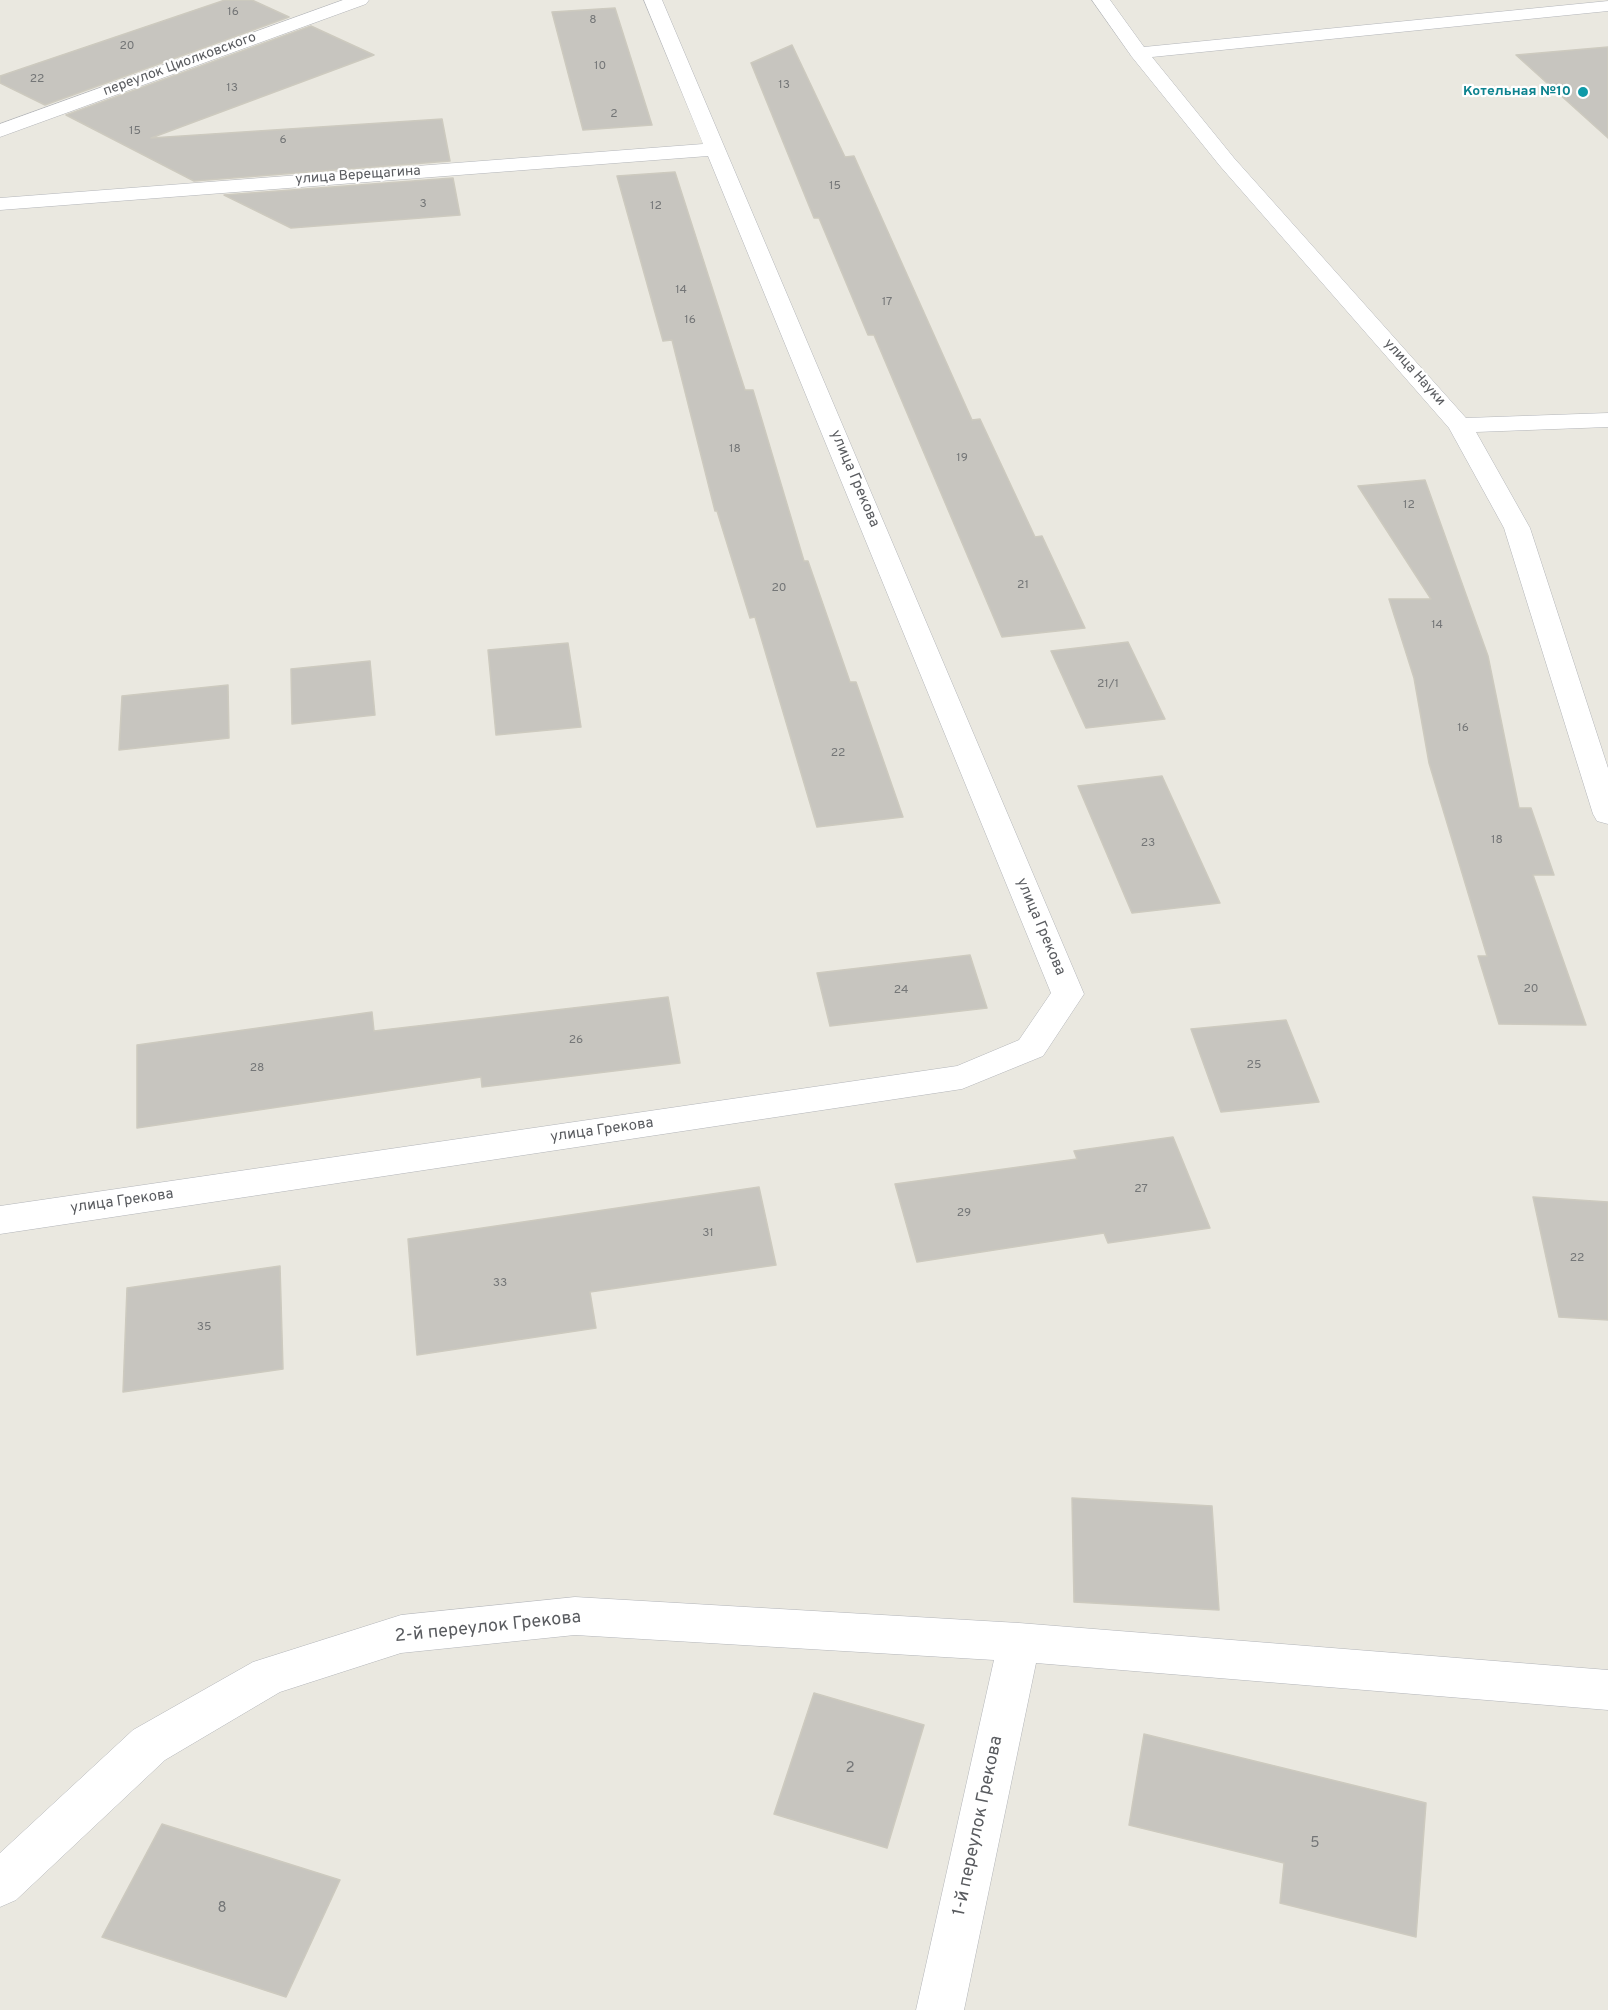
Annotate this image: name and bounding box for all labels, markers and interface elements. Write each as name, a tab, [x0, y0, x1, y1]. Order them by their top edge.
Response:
house number: 16	[227, 6, 239, 20]
house number: 8	[589, 14, 597, 28]
street label: переулок Циолковского	[101, 29, 259, 101]
house number: 20	[119, 40, 135, 54]
house number: 10	[594, 60, 606, 74]
house number: 22	[30, 73, 44, 87]
house number: 13	[778, 79, 790, 93]
house number: 13	[226, 82, 238, 96]
place label: Котельная №10	[1463, 84, 1571, 100]
marker: Котельная №10	[1576, 85, 1590, 99]
house number: 2	[610, 108, 618, 122]
house number: 15	[129, 125, 141, 139]
house number: 6	[279, 134, 287, 148]
street label: улица Верещагина	[295, 163, 421, 189]
house number: 15	[829, 180, 841, 194]
house number: 3	[419, 198, 427, 212]
house number: 12	[650, 200, 662, 214]
house number: 14	[675, 284, 687, 298]
house number: 17	[882, 296, 892, 310]
house number: 16	[684, 314, 696, 328]
street label: улица Науки	[1380, 336, 1448, 410]
street label: улица Грекова	[825, 428, 883, 530]
house number: 18	[729, 443, 741, 457]
house number: 19	[956, 452, 968, 466]
house number: 12	[1403, 499, 1415, 513]
house number: 21	[1017, 579, 1029, 593]
house number: 20	[771, 582, 787, 596]
house number: 14	[1431, 619, 1443, 633]
house number: 21/1	[1097, 678, 1119, 692]
house number: 16	[1457, 722, 1469, 736]
house number: 22	[831, 747, 845, 761]
house number: 18	[1491, 834, 1503, 848]
house number: 23	[1141, 837, 1155, 851]
street label: улица Грекова	[1011, 876, 1069, 978]
house number: 20	[1523, 983, 1539, 997]
house number: 24	[894, 984, 908, 998]
house number: 26	[569, 1034, 583, 1048]
house number: 25	[1247, 1059, 1261, 1073]
house number: 28	[250, 1062, 264, 1076]
street label: улица Грекова	[549, 1115, 655, 1147]
house number: 27	[1134, 1183, 1148, 1197]
street label: улица Грекова	[69, 1186, 175, 1218]
house number: 29	[957, 1207, 971, 1221]
house number: 31	[702, 1227, 714, 1241]
house number: 22	[1570, 1252, 1584, 1266]
house number: 33	[493, 1277, 507, 1291]
house number: 35	[197, 1321, 211, 1335]
street label: 2-й переулок Грекова	[394, 1607, 582, 1649]
street label: 1-й переулок Грекова	[949, 1734, 1009, 1918]
house number: 2	[845, 1760, 855, 1778]
house number: 5	[1310, 1835, 1320, 1853]
house number: 8	[217, 1900, 227, 1918]

